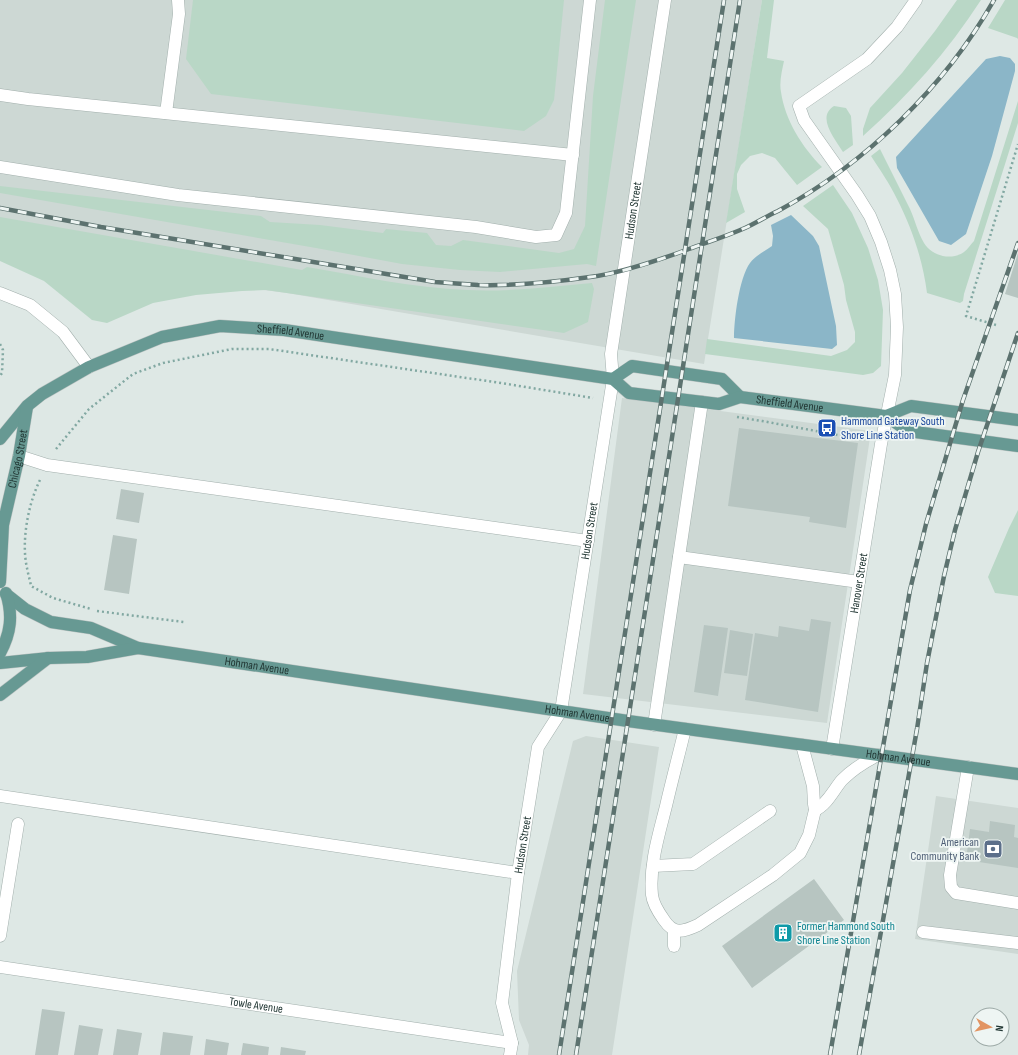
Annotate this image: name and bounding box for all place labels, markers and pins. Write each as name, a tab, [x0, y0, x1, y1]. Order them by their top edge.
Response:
place label: Hammond Gateway South Shore Line Station	[841, 414, 945, 443]
bus stop icon: Hammond Gateway South Shore Line Station	[816, 417, 838, 439]
place label: American Community Bank	[911, 835, 979, 864]
bank icon: American Community Bank	[982, 838, 1004, 860]
place label: Former Hammond South Shore Line Station	[797, 919, 895, 948]
building icon: Former Hammond South Shore Line Station	[772, 922, 794, 944]

